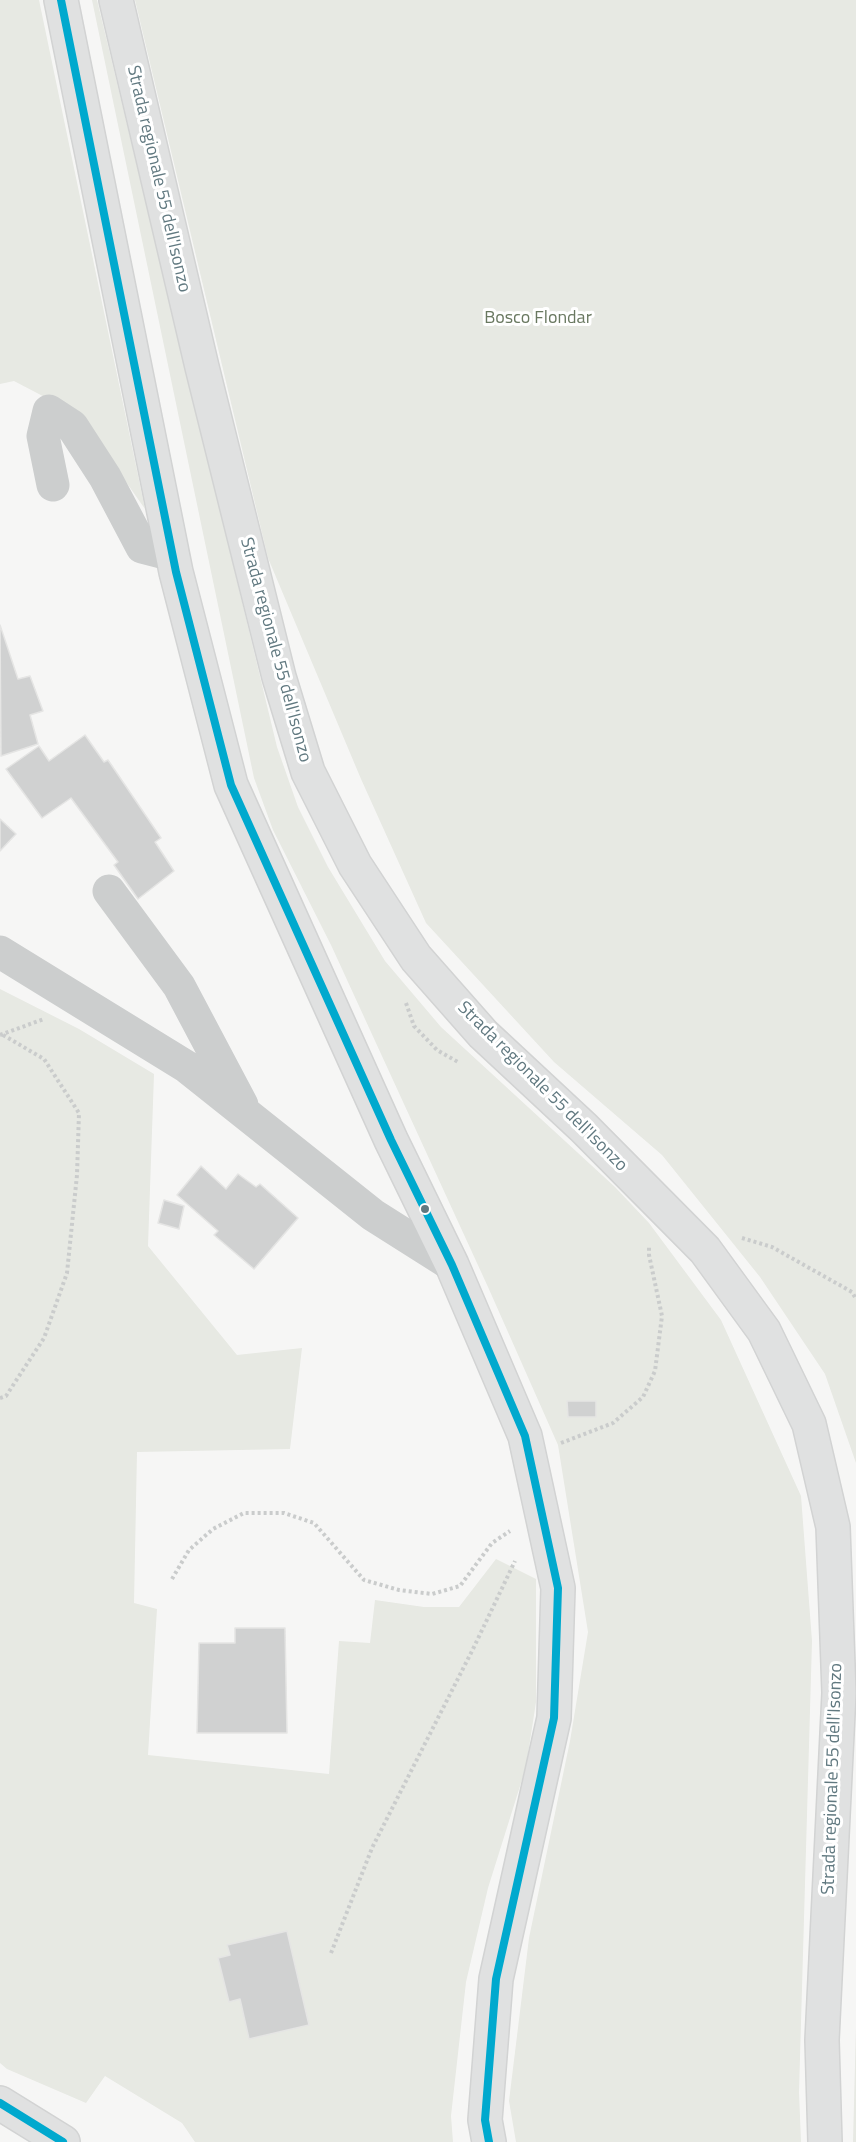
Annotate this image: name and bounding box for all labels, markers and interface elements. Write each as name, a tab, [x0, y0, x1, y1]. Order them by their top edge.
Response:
street label: Strada regionale 55 dell'Isonzo	[121, 64, 195, 294]
park label: Bosco Flondar	[484, 308, 592, 330]
street label: Strada regionale 55 dell'Isonzo	[235, 535, 315, 765]
street label: Strada regionale 55 dell'Isonzo	[452, 997, 632, 1177]
unlabelled marker	[419, 1203, 431, 1215]
street label: Strada regionale 55 dell'Isonzo	[818, 1663, 848, 1895]

